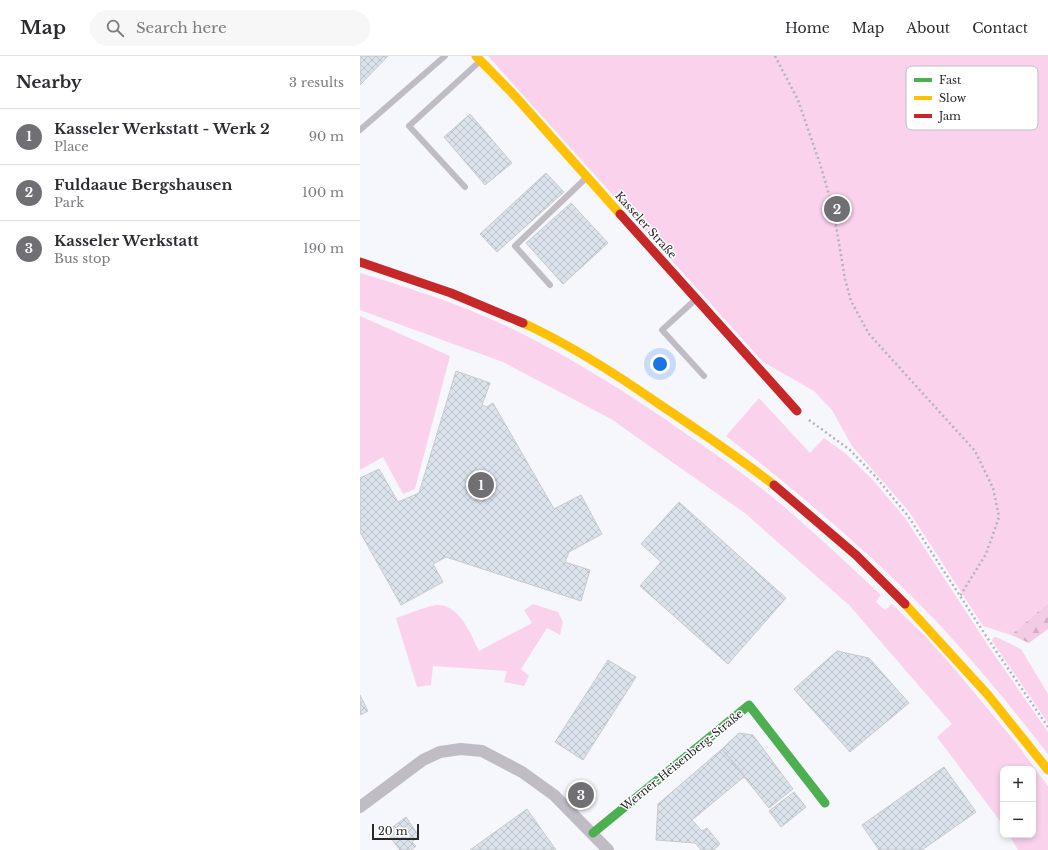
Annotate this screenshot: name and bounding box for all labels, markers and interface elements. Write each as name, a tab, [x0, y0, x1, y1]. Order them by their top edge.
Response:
search box	[90, 10, 370, 46]
text: Map	[20, 16, 66, 39]
icon: search	[104, 17, 126, 39]
text: Search here	[136, 18, 227, 37]
text: Home	[785, 19, 830, 37]
text: Map	[852, 19, 884, 37]
text: About	[906, 19, 950, 37]
text: Contact	[972, 19, 1028, 37]
legend	[906, 66, 1038, 130]
text: Nearby	[16, 72, 82, 93]
text: Fast	[939, 73, 962, 87]
text: 3 results	[289, 74, 344, 91]
text: Slow	[939, 91, 967, 105]
text: Jam	[937, 109, 961, 123]
text: Kasseler Werkstatt - Werk 2	[54, 119, 270, 138]
text: 1	[26, 128, 32, 145]
text: 90 m	[309, 128, 344, 145]
text: Place	[54, 138, 89, 155]
text: Fuldaaue Bergshausen	[54, 175, 232, 194]
text: 2	[25, 184, 33, 201]
text: 100 m	[302, 184, 344, 201]
street label: Kasseler Straße	[612, 189, 680, 261]
text: Park	[54, 194, 84, 211]
pin: 2	[824, 194, 850, 224]
text: Kasseler Werkstatt	[54, 231, 199, 250]
text: 3	[25, 240, 33, 257]
text: 190 m	[303, 240, 344, 257]
text: Bus stop	[54, 250, 110, 267]
your location	[650, 354, 670, 374]
pin: 1	[468, 470, 494, 500]
street label: Werner-Heisenberg-Straße	[617, 706, 746, 814]
map controls	[1000, 766, 1036, 838]
button: +	[1000, 766, 1036, 802]
pin: 3	[568, 780, 594, 810]
button: −	[1000, 802, 1036, 838]
scale bar	[372, 822, 419, 841]
text: 20 m	[378, 824, 408, 838]

